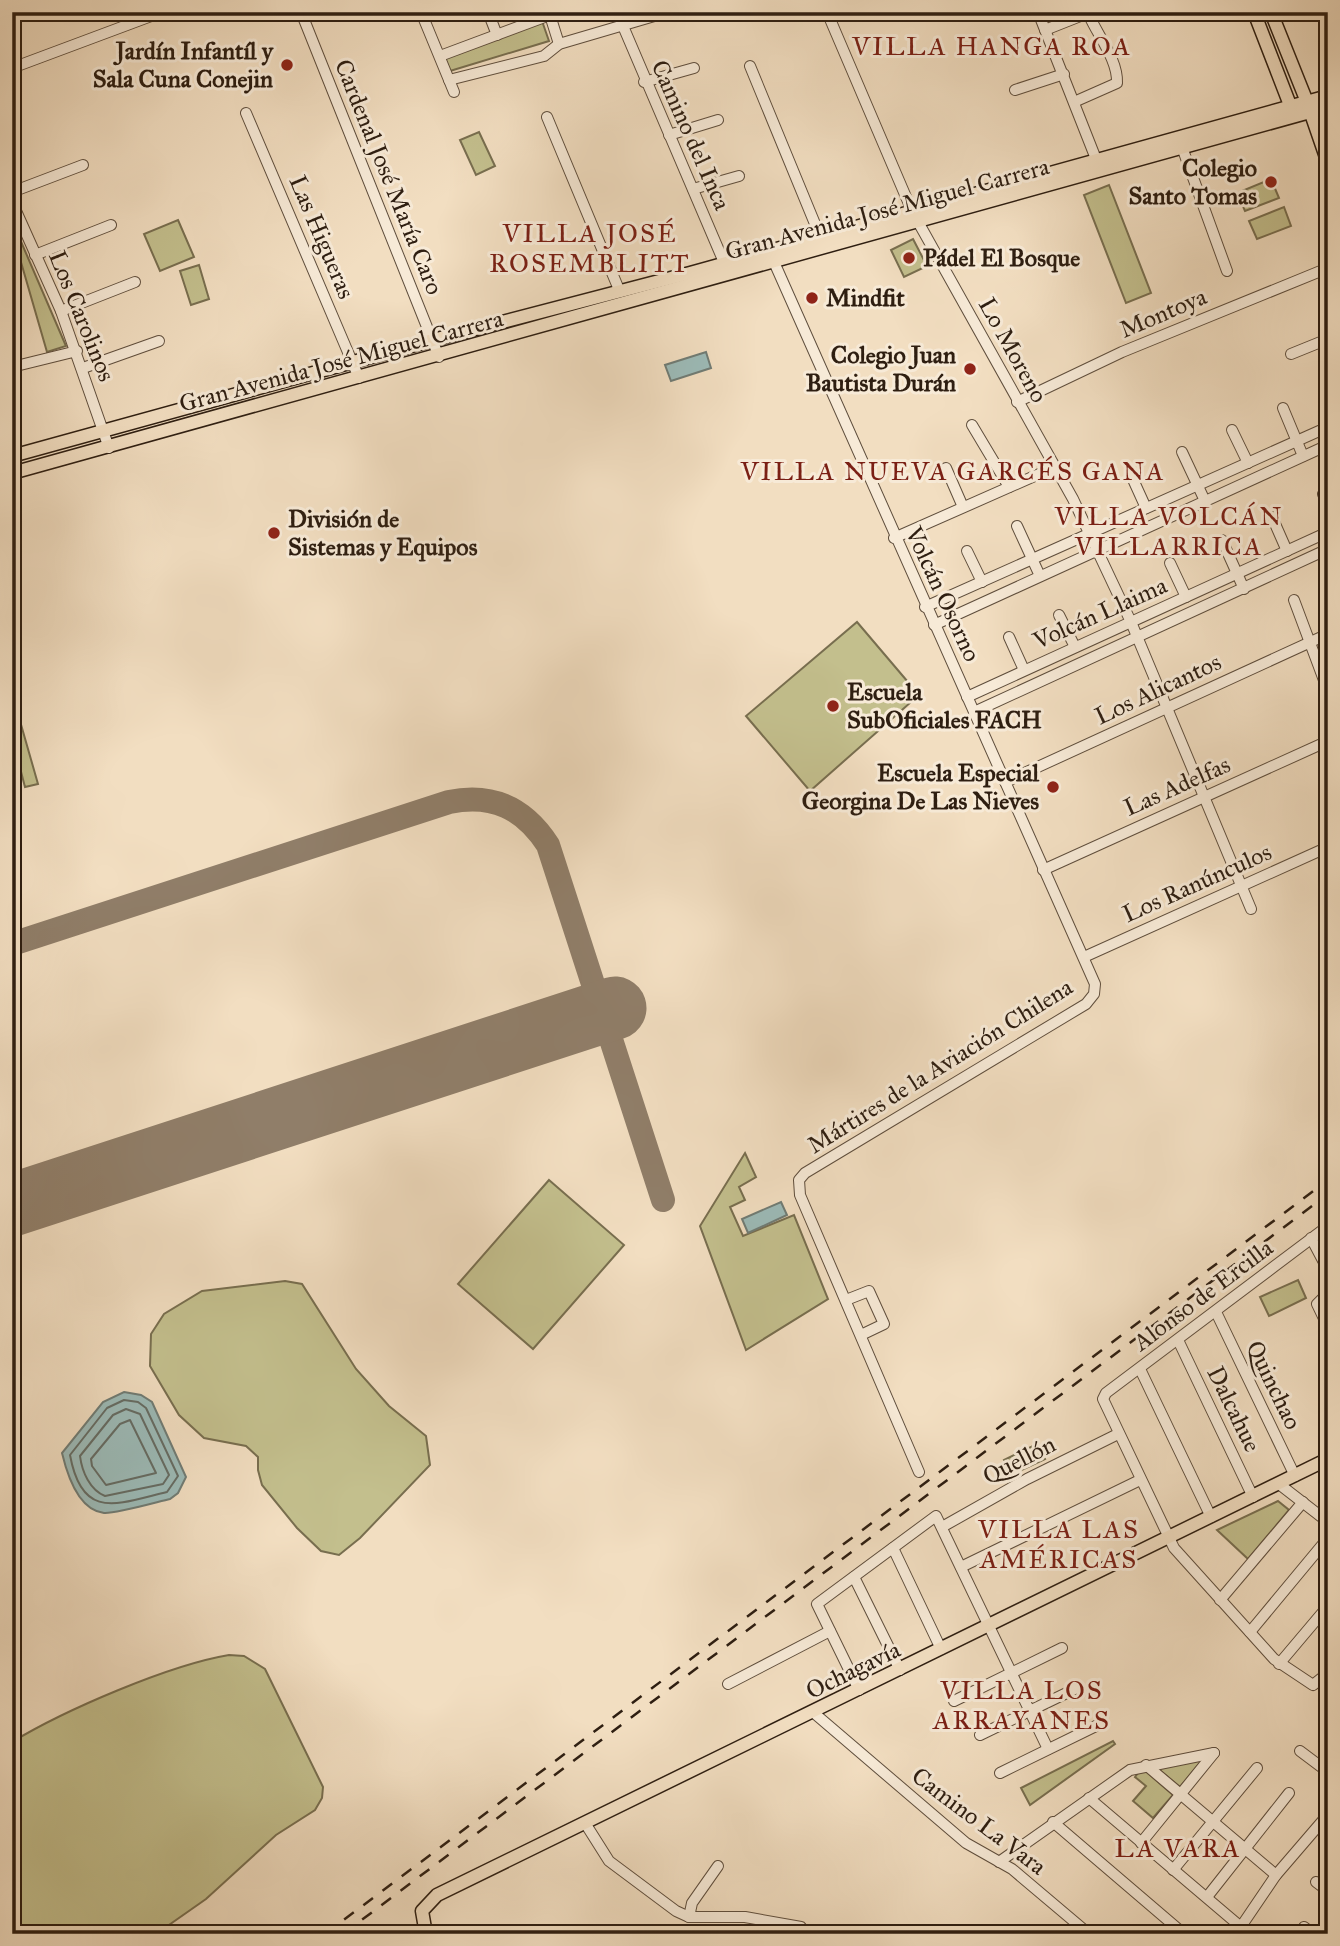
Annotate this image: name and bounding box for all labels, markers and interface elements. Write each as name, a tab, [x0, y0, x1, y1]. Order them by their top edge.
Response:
district label: VILLA HANGA ROA	[851, 30, 1132, 62]
place label: Jardín Infantíl y Sala Cuna Conejin	[93, 36, 275, 94]
street label: Cardenal José María Caro	[328, 55, 450, 299]
street label: Camino del Inca	[645, 55, 738, 215]
marker: Jardín Infantíl y Sala Cuna Conejin	[279, 57, 295, 73]
street label: Gran Avenida José Miguel Carrera	[722, 151, 1053, 267]
place label: Colegio Santo Tomas	[1129, 153, 1257, 211]
street label: Las Higueras	[283, 171, 361, 303]
marker: Colegio Santo Tomas	[1263, 174, 1279, 190]
district label: VILLA JOSÉ ROSEMBLITT	[489, 217, 691, 279]
place label: Pádel El Bosque	[923, 243, 1080, 273]
street label: Los Carolinos	[42, 246, 122, 386]
marker: Pádel El Bosque	[901, 250, 917, 266]
street label: Montoya	[1115, 281, 1212, 345]
place label: Mindfit	[826, 283, 905, 313]
marker: Mindfit	[804, 290, 820, 306]
street label: Lo Moreno	[972, 292, 1054, 408]
street label: Gran Avenida José Miguel Carrera	[176, 303, 507, 419]
place label: Colegio Juan Bautista Durán	[806, 340, 956, 398]
marker: Colegio Juan Bautista Durán	[962, 361, 978, 377]
district label: VILLA NUEVA GARCÉS GANA	[739, 455, 1166, 487]
district label: VILLA VOLCÁN VILLARRICA	[1053, 500, 1284, 562]
place label: División de Sistemas y Equipos	[288, 504, 478, 562]
street label: Volcán Osorno	[898, 521, 987, 666]
marker: División de Sistemas y Equipos	[266, 525, 282, 541]
street label: Volcán Llaima	[1027, 570, 1172, 656]
street label: Los Alicantos	[1090, 647, 1226, 731]
place label: Escuela SubOficiales FACH	[847, 677, 1042, 735]
marker: Escuela SubOficiales FACH	[825, 698, 841, 714]
street label: Las Adelfas	[1119, 749, 1235, 823]
place label: Escuela Especial Georgina De Las Nieves	[802, 758, 1040, 816]
marker: Escuela Especial Georgina De Las Nieves	[1045, 779, 1061, 795]
street label: Los Ranúnculos	[1118, 837, 1276, 929]
street label: Mártires de la Aviación Chilena	[802, 971, 1079, 1160]
street label: Alonso de Ercilla	[1126, 1232, 1279, 1358]
street label: Quinchao	[1240, 1336, 1308, 1434]
street label: Dalcahue	[1200, 1361, 1268, 1457]
street label: Quellón	[977, 1429, 1061, 1491]
district label: VILLA LAS AMÉRICAS	[977, 1513, 1140, 1575]
street label: Ochagavía	[801, 1634, 906, 1706]
district label: VILLA LOS ARRAYANES	[932, 1674, 1111, 1736]
street label: Camino La Vara	[906, 1761, 1053, 1882]
district label: LA VARA	[1115, 1832, 1241, 1864]

